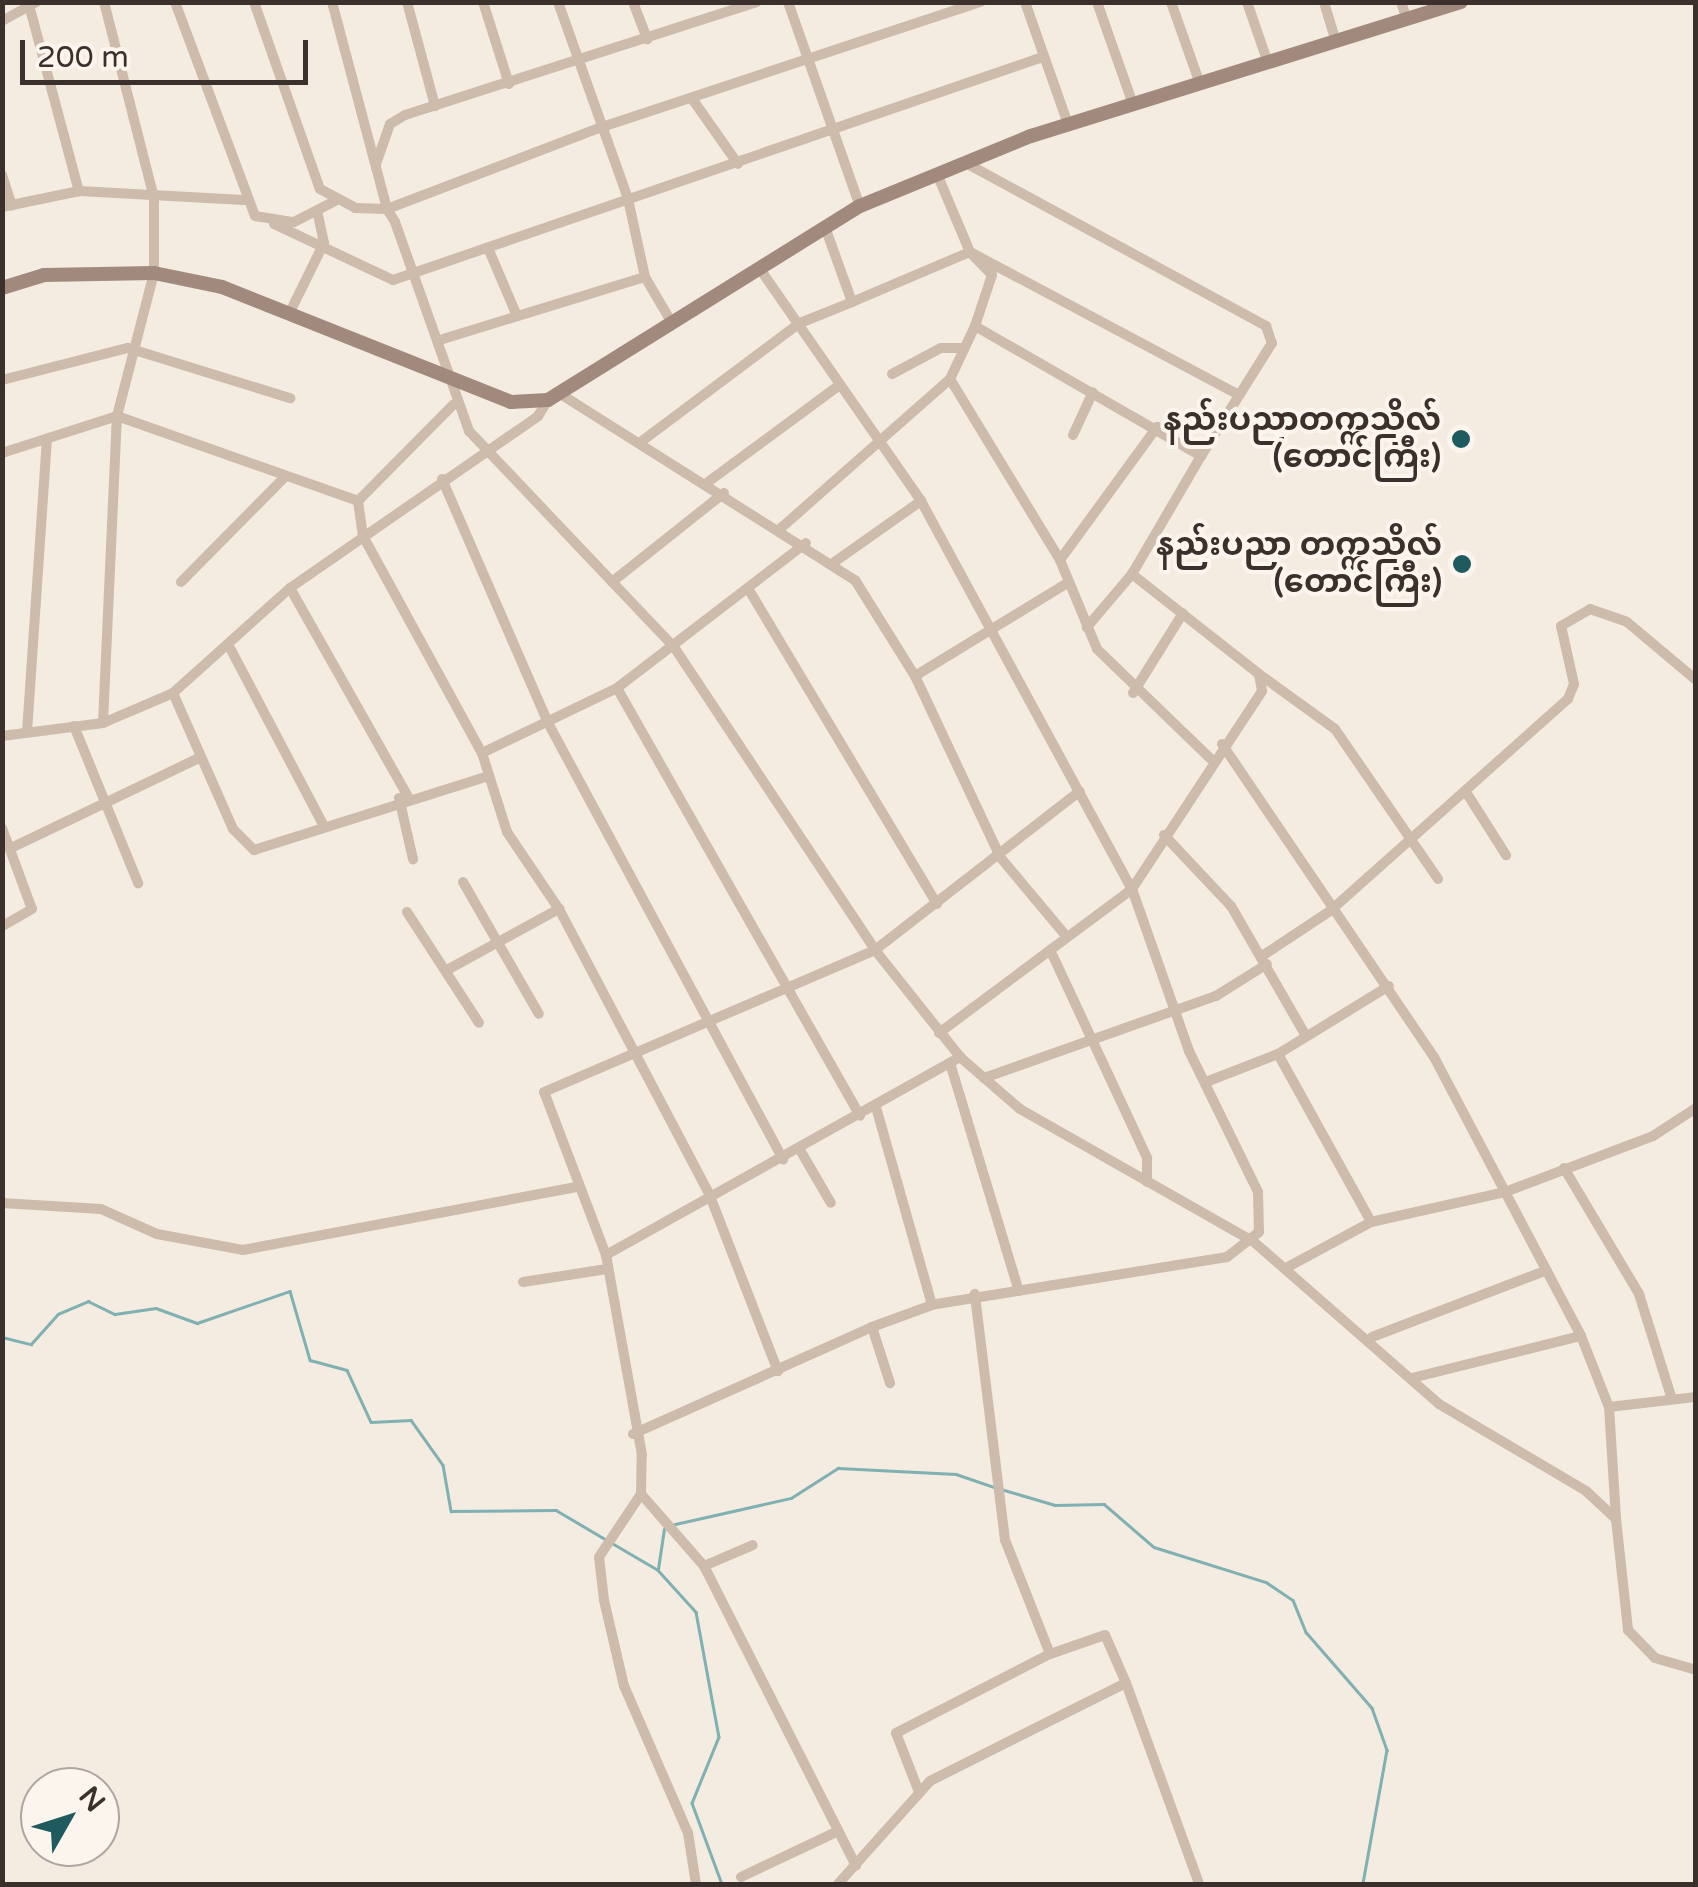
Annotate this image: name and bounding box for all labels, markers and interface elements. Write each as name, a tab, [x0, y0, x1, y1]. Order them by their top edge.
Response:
scale bar	[25, 20, 312, 82]
text: 200 m	[37, 39, 129, 76]
place label: နည်းပညာတက္ကသိုလ် (တောင်ကြီး)	[1164, 402, 1441, 477]
marker: နည်းပညာတက္ကသိုလ် (တောင်ကြီး)	[1450, 428, 1472, 450]
place label: နည်းပညာ တက္ကသိုလ် (တောင်ကြီး)	[1156, 527, 1442, 602]
marker: နည်းပညာ တက္ကသိုလ် (တောင်ကြီး)	[1451, 553, 1473, 575]
north arrow	[20, 1767, 120, 1867]
text: N	[71, 1780, 112, 1819]

